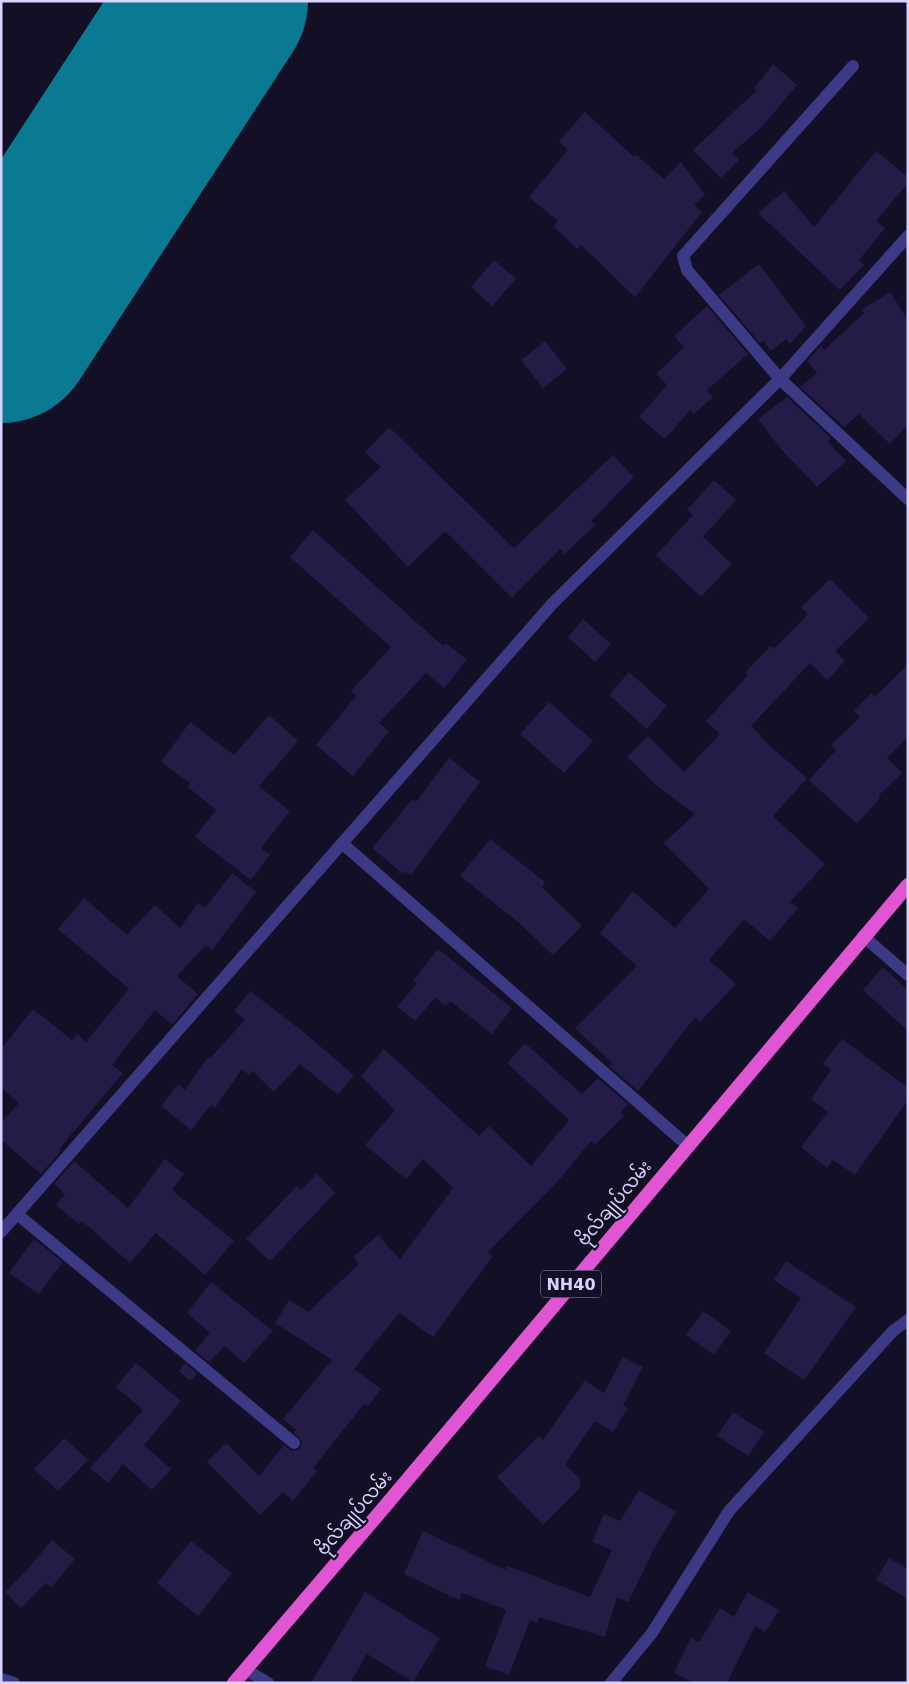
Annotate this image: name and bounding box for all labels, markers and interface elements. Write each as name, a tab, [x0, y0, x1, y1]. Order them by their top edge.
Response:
street label: ဗိုလ်ချုပ်လမ်း	[570, 1154, 659, 1253]
road number: NH40	[541, 1270, 601, 1298]
street label: ဗိုလ်ချုပ်လမ်း	[309, 1464, 400, 1562]

